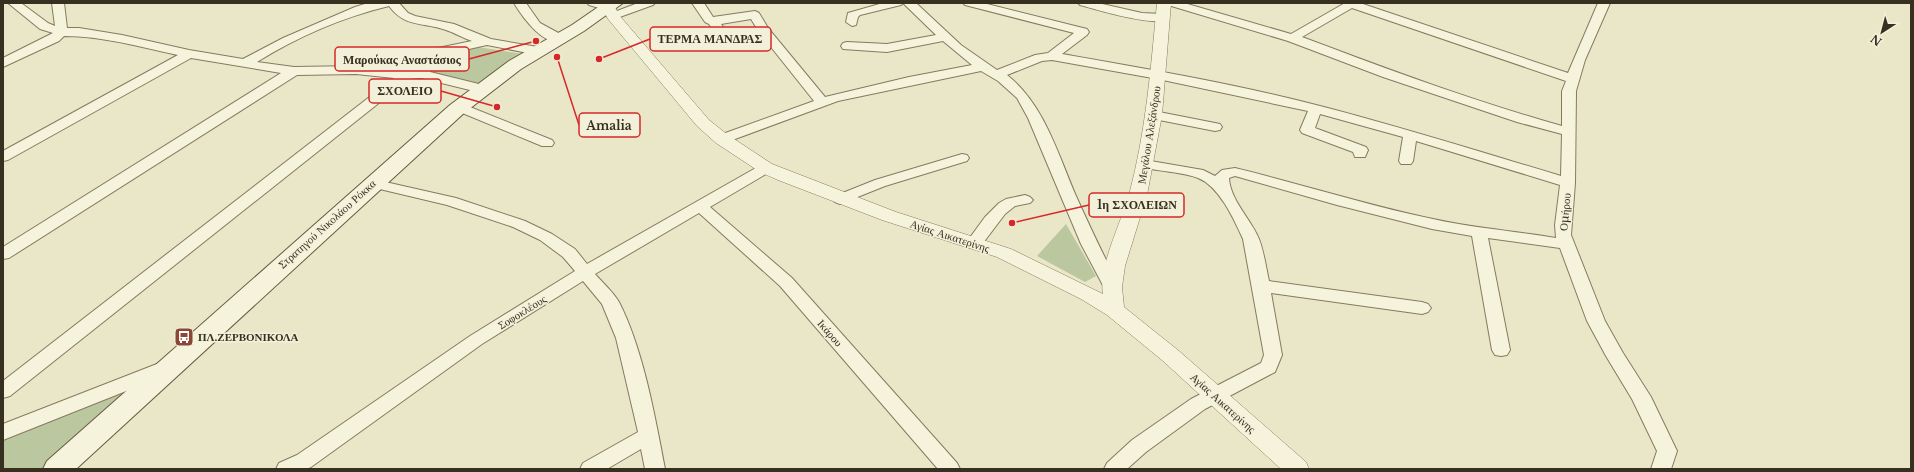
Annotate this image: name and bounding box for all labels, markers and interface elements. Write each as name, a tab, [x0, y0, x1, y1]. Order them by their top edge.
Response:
north arrow	[1862, 12, 1902, 52]
callout: ΤΕΡΜΑ ΜΑΝΔΡΑΣ	[650, 27, 771, 51]
text: ΤΕΡΜΑ ΜΑΝΔΡΑΣ	[658, 31, 763, 46]
text: N	[1867, 31, 1884, 49]
callout: Μαρούκας Αναστάσιος	[335, 47, 469, 71]
text: Μαρούκας Αναστάσιος	[343, 52, 462, 67]
callout: ΣΧΟΛΕΙΟ	[369, 79, 441, 103]
text: ΣΧΟΛΕΙΟ	[377, 83, 433, 98]
street label: Μεγάλου Αλεξάνδρου	[1134, 84, 1164, 185]
callout: Amalia	[579, 113, 640, 137]
text: Amalia	[585, 118, 632, 133]
street label: Στρατηγού Νικολάου Ρόκκα	[275, 176, 379, 271]
street label: Ομήρου	[1556, 192, 1574, 232]
callout: 1η ΣΧΟΛΕΙΩΝ	[1089, 193, 1184, 217]
text: 1η ΣΧΟΛΕΙΩΝ	[1097, 197, 1177, 212]
street label: Αγίας Αικατερίνης	[908, 217, 992, 256]
street label: Σοφοκλέους	[495, 291, 549, 332]
street label: Ικάρου	[814, 317, 846, 350]
bus stop icon: ΠΛ.ΖΕΡΒΟΝΙΚΟΛΑ	[173, 326, 195, 348]
place label: ΠΛ.ΖΕΡΒΟΝΙΚΟΛΑ	[198, 330, 299, 344]
street label: Αγίας Αικατερίνης	[1187, 370, 1259, 436]

